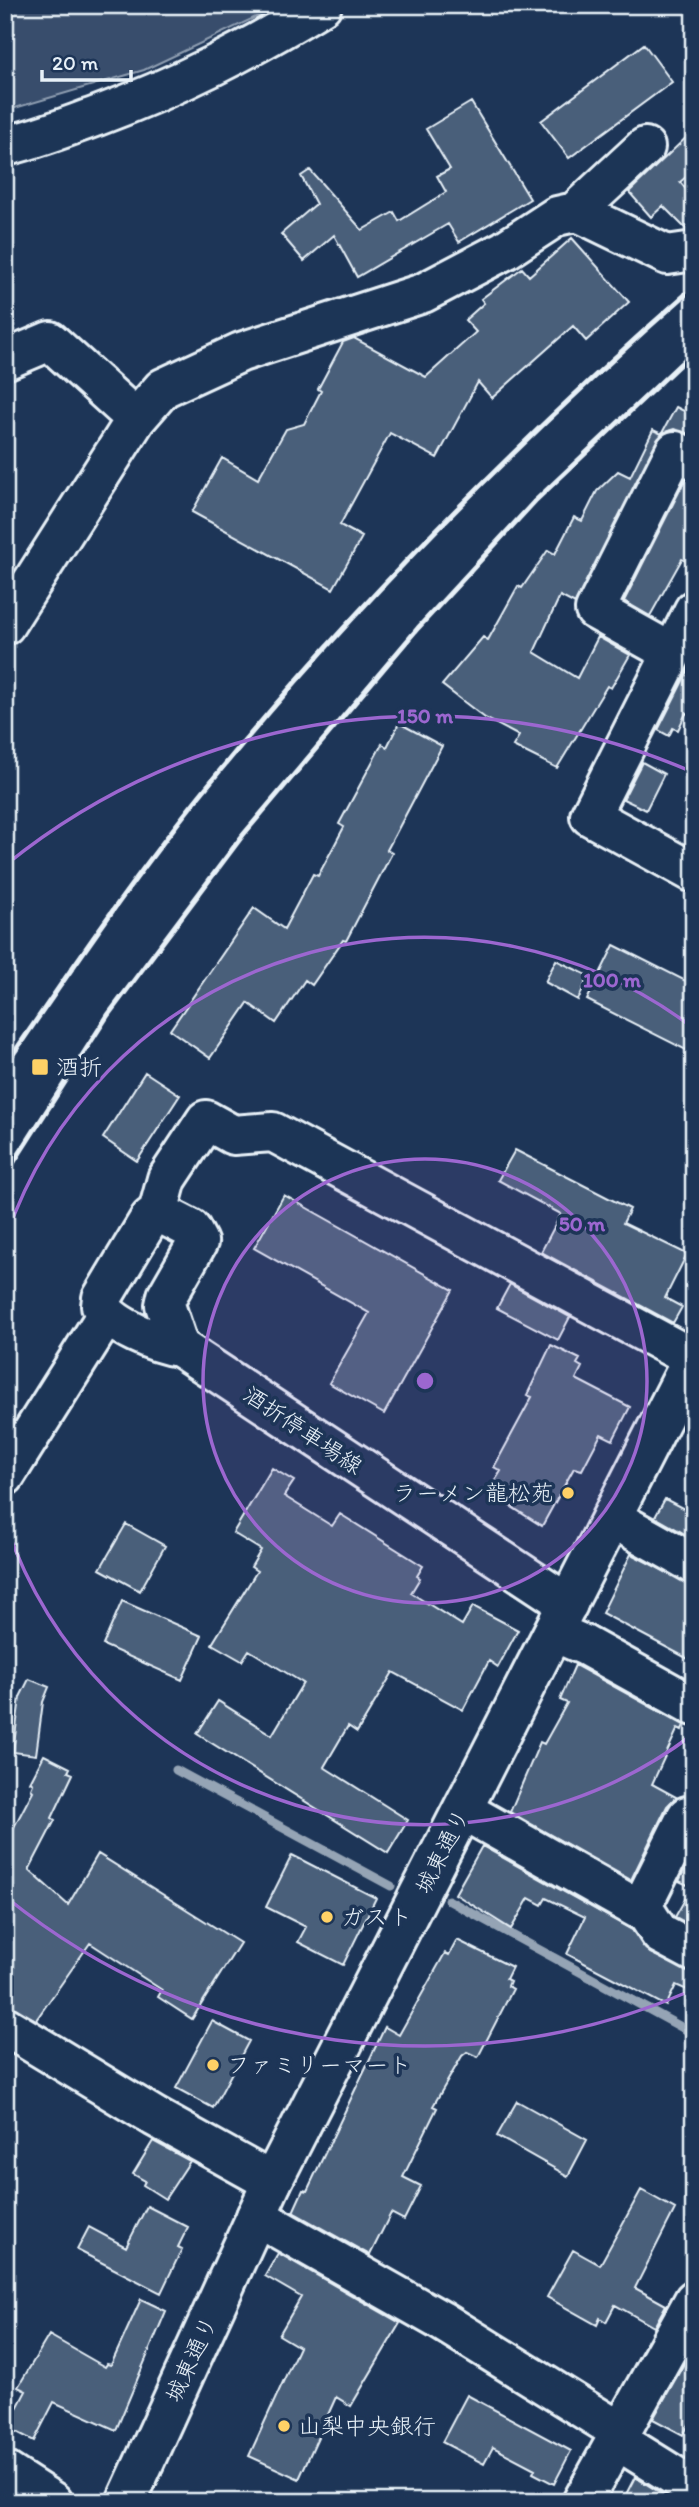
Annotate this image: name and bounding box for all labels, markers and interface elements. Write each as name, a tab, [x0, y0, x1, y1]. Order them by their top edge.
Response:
scale bar	[42, 38, 131, 82]
text: 20 m	[52, 50, 99, 75]
text: 150 m	[397, 703, 453, 728]
text: 100 m	[583, 967, 641, 992]
place label: 酒折	[56, 1053, 102, 1081]
marker: 酒折	[30, 1057, 50, 1077]
text: 50 m	[559, 1211, 606, 1236]
centre of rings	[413, 1369, 437, 1393]
street label: 酒折停車場線	[238, 1380, 368, 1480]
place label: ラーメン龍松苑	[393, 1479, 554, 1507]
marker: ラーメン龍松苑	[560, 1485, 576, 1501]
street label: 城東通り	[409, 1804, 475, 1898]
place label: ガスト	[341, 1903, 412, 1931]
marker: ガスト	[319, 1909, 335, 1925]
place label: ファミリーマート	[227, 2051, 411, 2079]
marker: ファミリーマート	[205, 2057, 221, 2073]
street label: 城東通り	[159, 2311, 223, 2407]
place label: 山梨中央銀行	[298, 2412, 436, 2440]
marker: 山梨中央銀行	[276, 2418, 292, 2434]

